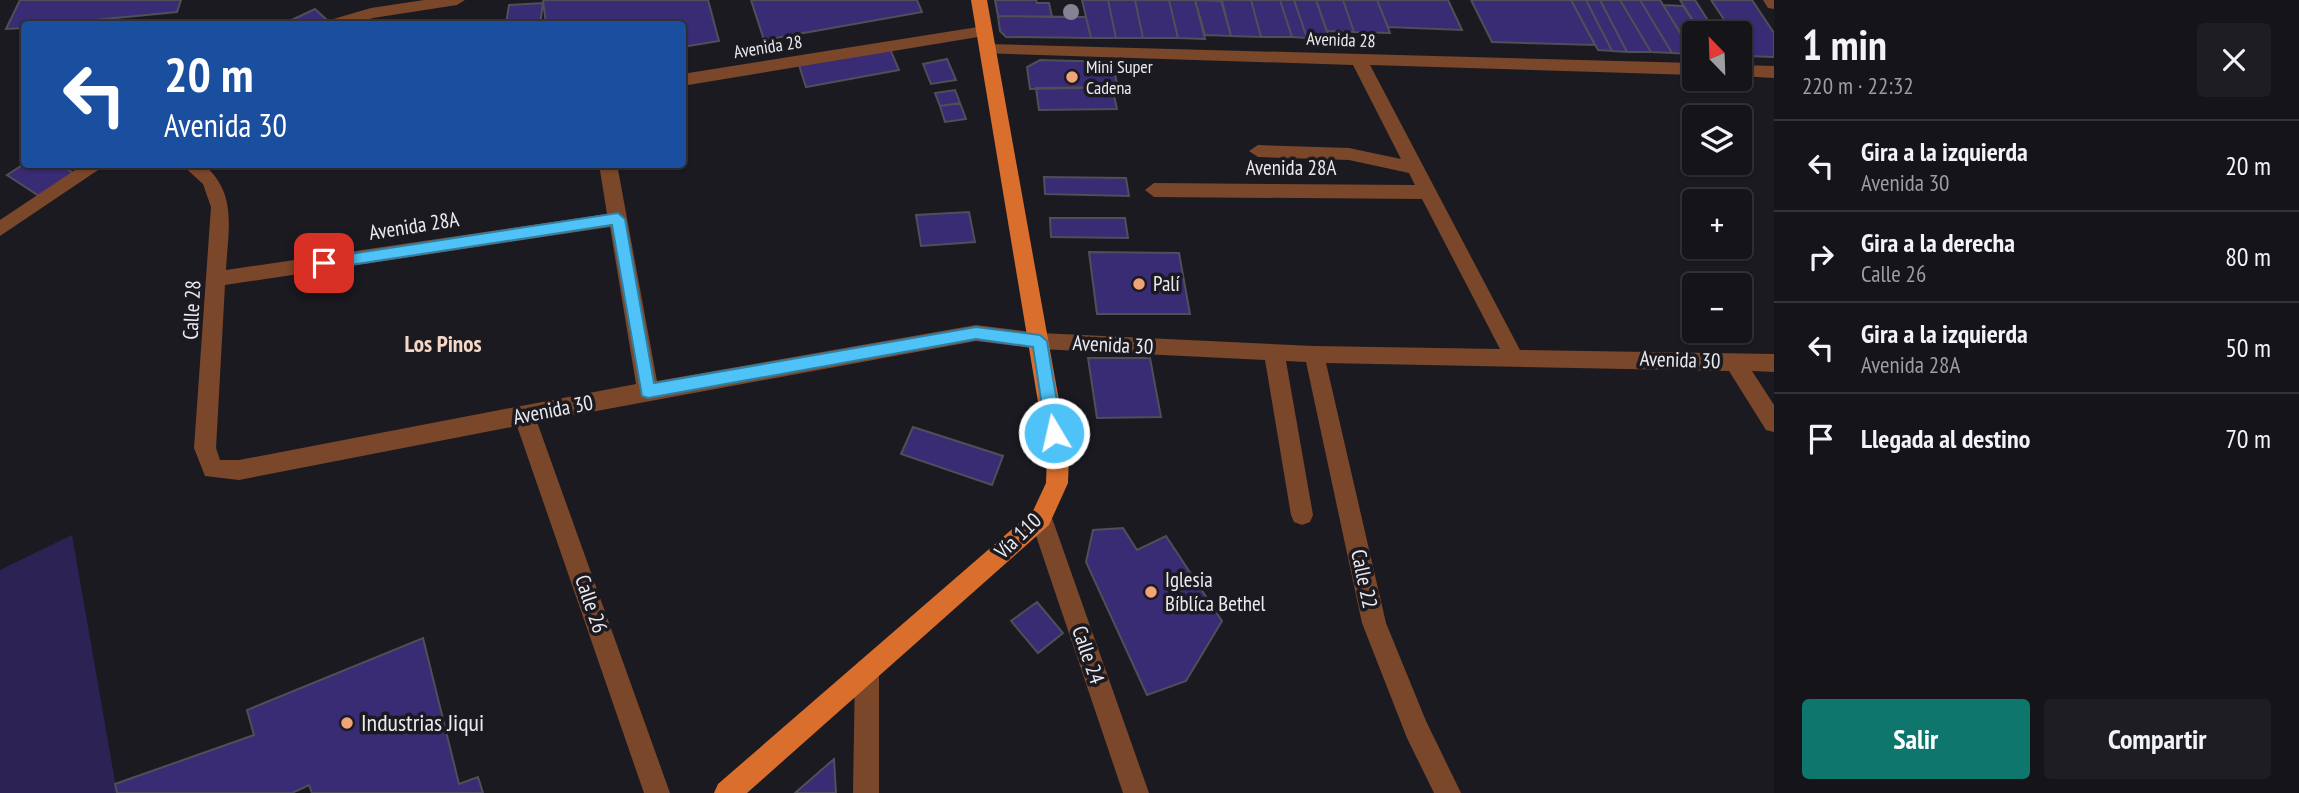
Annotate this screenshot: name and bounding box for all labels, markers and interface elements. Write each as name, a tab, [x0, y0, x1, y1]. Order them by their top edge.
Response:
text: 1 min	[1802, 17, 1887, 72]
north arrow	[1682, 21, 1752, 91]
map controls	[1682, 21, 1752, 343]
button: close	[2197, 23, 2271, 97]
street label: Avenida 28	[1306, 27, 1376, 52]
street label: Avenida 28	[732, 30, 804, 63]
text: 20 m	[164, 42, 253, 106]
icon: left	[49, 49, 140, 140]
place label: Mini Super Cadena	[1086, 55, 1153, 99]
marker: Mini Super Cadena	[1064, 69, 1080, 85]
text: 220 m · 22:32	[1802, 71, 1914, 100]
text: Avenida 30	[164, 104, 287, 146]
button: layers	[1682, 105, 1752, 175]
text: Gira a la izquierda	[1861, 135, 2028, 168]
icon: left	[1802, 147, 1840, 185]
text: 20 m	[2225, 149, 2271, 182]
street label: Avenida 28A	[1246, 154, 1336, 181]
text: Avenida 30	[1861, 168, 1949, 197]
button: +	[1682, 189, 1752, 259]
street label: Avenida 28A	[367, 205, 461, 246]
text: Gira a la derecha	[1861, 226, 2015, 259]
pin	[294, 233, 354, 293]
icon: right	[1802, 238, 1840, 276]
text: 80 m	[2225, 240, 2271, 273]
icon: arrive	[305, 244, 343, 282]
text: Calle 26	[1861, 259, 1926, 288]
place label: Palí	[1153, 270, 1180, 297]
button: −	[1682, 273, 1752, 343]
marker: Palí	[1131, 276, 1147, 292]
street label: Calle 28	[176, 280, 207, 340]
text: Gira a la izquierda	[1861, 317, 2028, 350]
district label: Los Pinos	[405, 329, 481, 358]
street label: Avenida 30	[1072, 329, 1154, 360]
icon: left	[1802, 329, 1840, 367]
text: 50 m	[2225, 331, 2271, 364]
street label: Avenida 30	[1639, 345, 1721, 374]
text: Avenida 28A	[1861, 350, 1960, 379]
street label: Avenida 30	[511, 389, 595, 430]
position arrow	[1017, 396, 1091, 470]
icon: arrive	[1802, 420, 1840, 458]
text: Llegada al destino	[1861, 422, 2030, 455]
text: 70 m	[2225, 422, 2271, 455]
street label: Vía 110	[988, 507, 1047, 565]
street label: Calle 22	[1345, 547, 1384, 611]
place label: Iglesia Bíblíca Bethel	[1165, 566, 1266, 617]
street label: Calle 26	[569, 571, 614, 636]
marker: Iglesia Bíblíca Bethel	[1143, 584, 1159, 600]
street label: Calle 24	[1066, 622, 1111, 688]
button: Salir	[1802, 699, 2030, 779]
button: Compartir	[2044, 699, 2271, 779]
place label: Industrias Jiqui	[361, 707, 484, 738]
marker: Industrias Jiqui	[339, 715, 355, 731]

